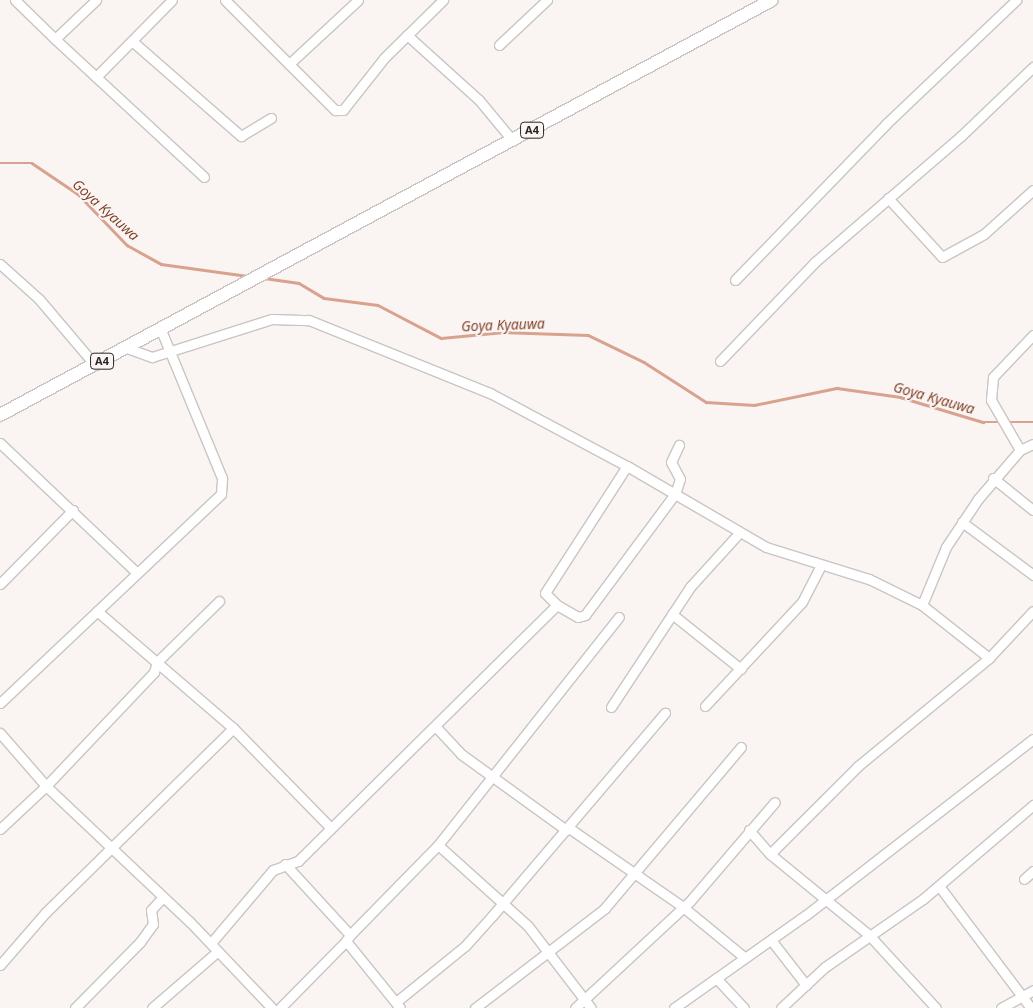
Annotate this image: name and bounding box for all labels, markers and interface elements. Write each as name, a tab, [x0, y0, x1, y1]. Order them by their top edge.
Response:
road number: A4	[520, 122, 544, 138]
water label: Goya Kyauwa	[69, 176, 143, 244]
water label: Goya Kyauwa	[461, 315, 545, 335]
road number: A4	[90, 352, 114, 370]
water label: Goya Kyauwa	[892, 378, 976, 418]

